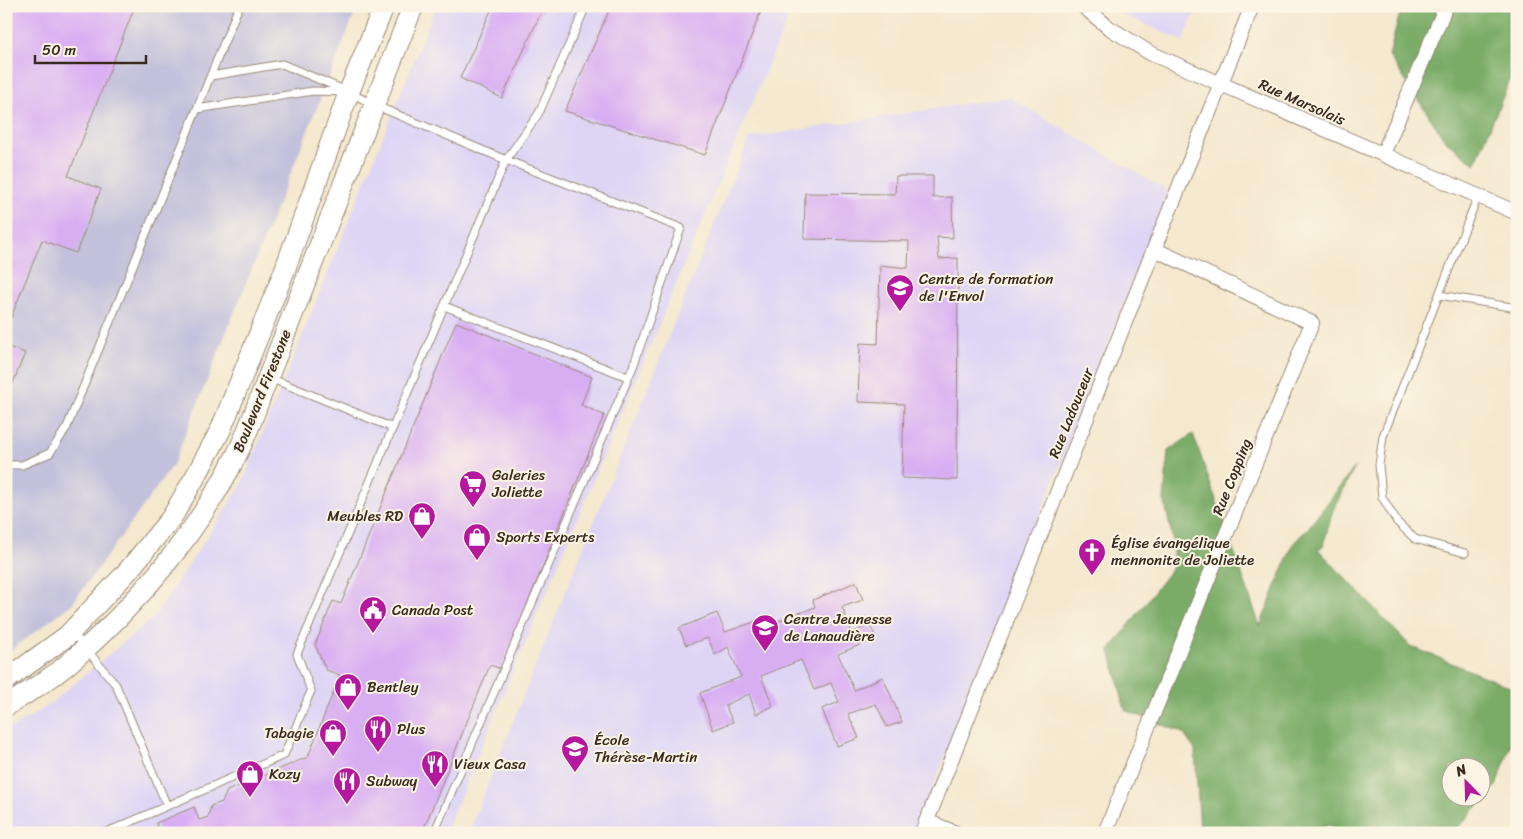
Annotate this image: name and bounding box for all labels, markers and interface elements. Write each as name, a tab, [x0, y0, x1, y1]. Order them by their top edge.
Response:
scale bar	[35, 32, 146, 64]
text: 50 m	[42, 37, 77, 63]
street label: Rue Marsolais	[1254, 71, 1350, 133]
place label: Centre de formation de l'Envol	[919, 266, 1053, 309]
school or university icon: Centre de formation de l'Envol	[885, 273, 915, 312]
street label: Boulevard Firestone	[225, 325, 299, 457]
street label: Rue Ladouceur	[1041, 363, 1101, 462]
street label: Rue Copping	[1205, 434, 1259, 520]
place label: Galeries Joliette	[491, 462, 546, 505]
supermarket icon: Galeries Joliette	[458, 469, 488, 508]
shop icon: Meubles RD	[407, 501, 437, 540]
place label: Meubles RD	[327, 503, 403, 529]
shop icon: Sports Experts	[462, 522, 492, 561]
place label: Sports Experts	[496, 524, 595, 550]
place label: Église évangélique mennonite de Joliette	[1111, 530, 1254, 573]
church icon: Église évangélique mennonite de Joliette	[1077, 537, 1107, 576]
public building icon: Canada Post	[358, 595, 388, 634]
place label: Canada Post	[392, 597, 474, 623]
place label: Centre Jeunesse de Lanaudière	[784, 606, 892, 649]
school or university icon: Centre Jeunesse de Lanaudière	[750, 613, 780, 652]
shop icon: Bentley	[333, 672, 363, 711]
place label: Bentley	[367, 674, 419, 700]
restaurant icon: Plus	[363, 714, 393, 753]
place label: Plus	[397, 716, 425, 742]
shop icon: Tabagie	[318, 718, 348, 757]
place label: Tabagie	[264, 720, 314, 746]
place label: École Thérèse-Martin	[594, 727, 697, 770]
school or university icon: École Thérèse-Martin	[560, 734, 590, 773]
restaurant icon: Vieux Casa	[420, 749, 450, 788]
place label: Vieux Casa	[454, 751, 526, 777]
north arrow	[1440, 756, 1490, 806]
text: N	[1451, 757, 1471, 784]
shop icon: Kozy	[235, 759, 265, 798]
place label: Kozy	[269, 761, 301, 787]
restaurant icon: Subway	[332, 766, 362, 805]
place label: Subway	[366, 768, 418, 794]

